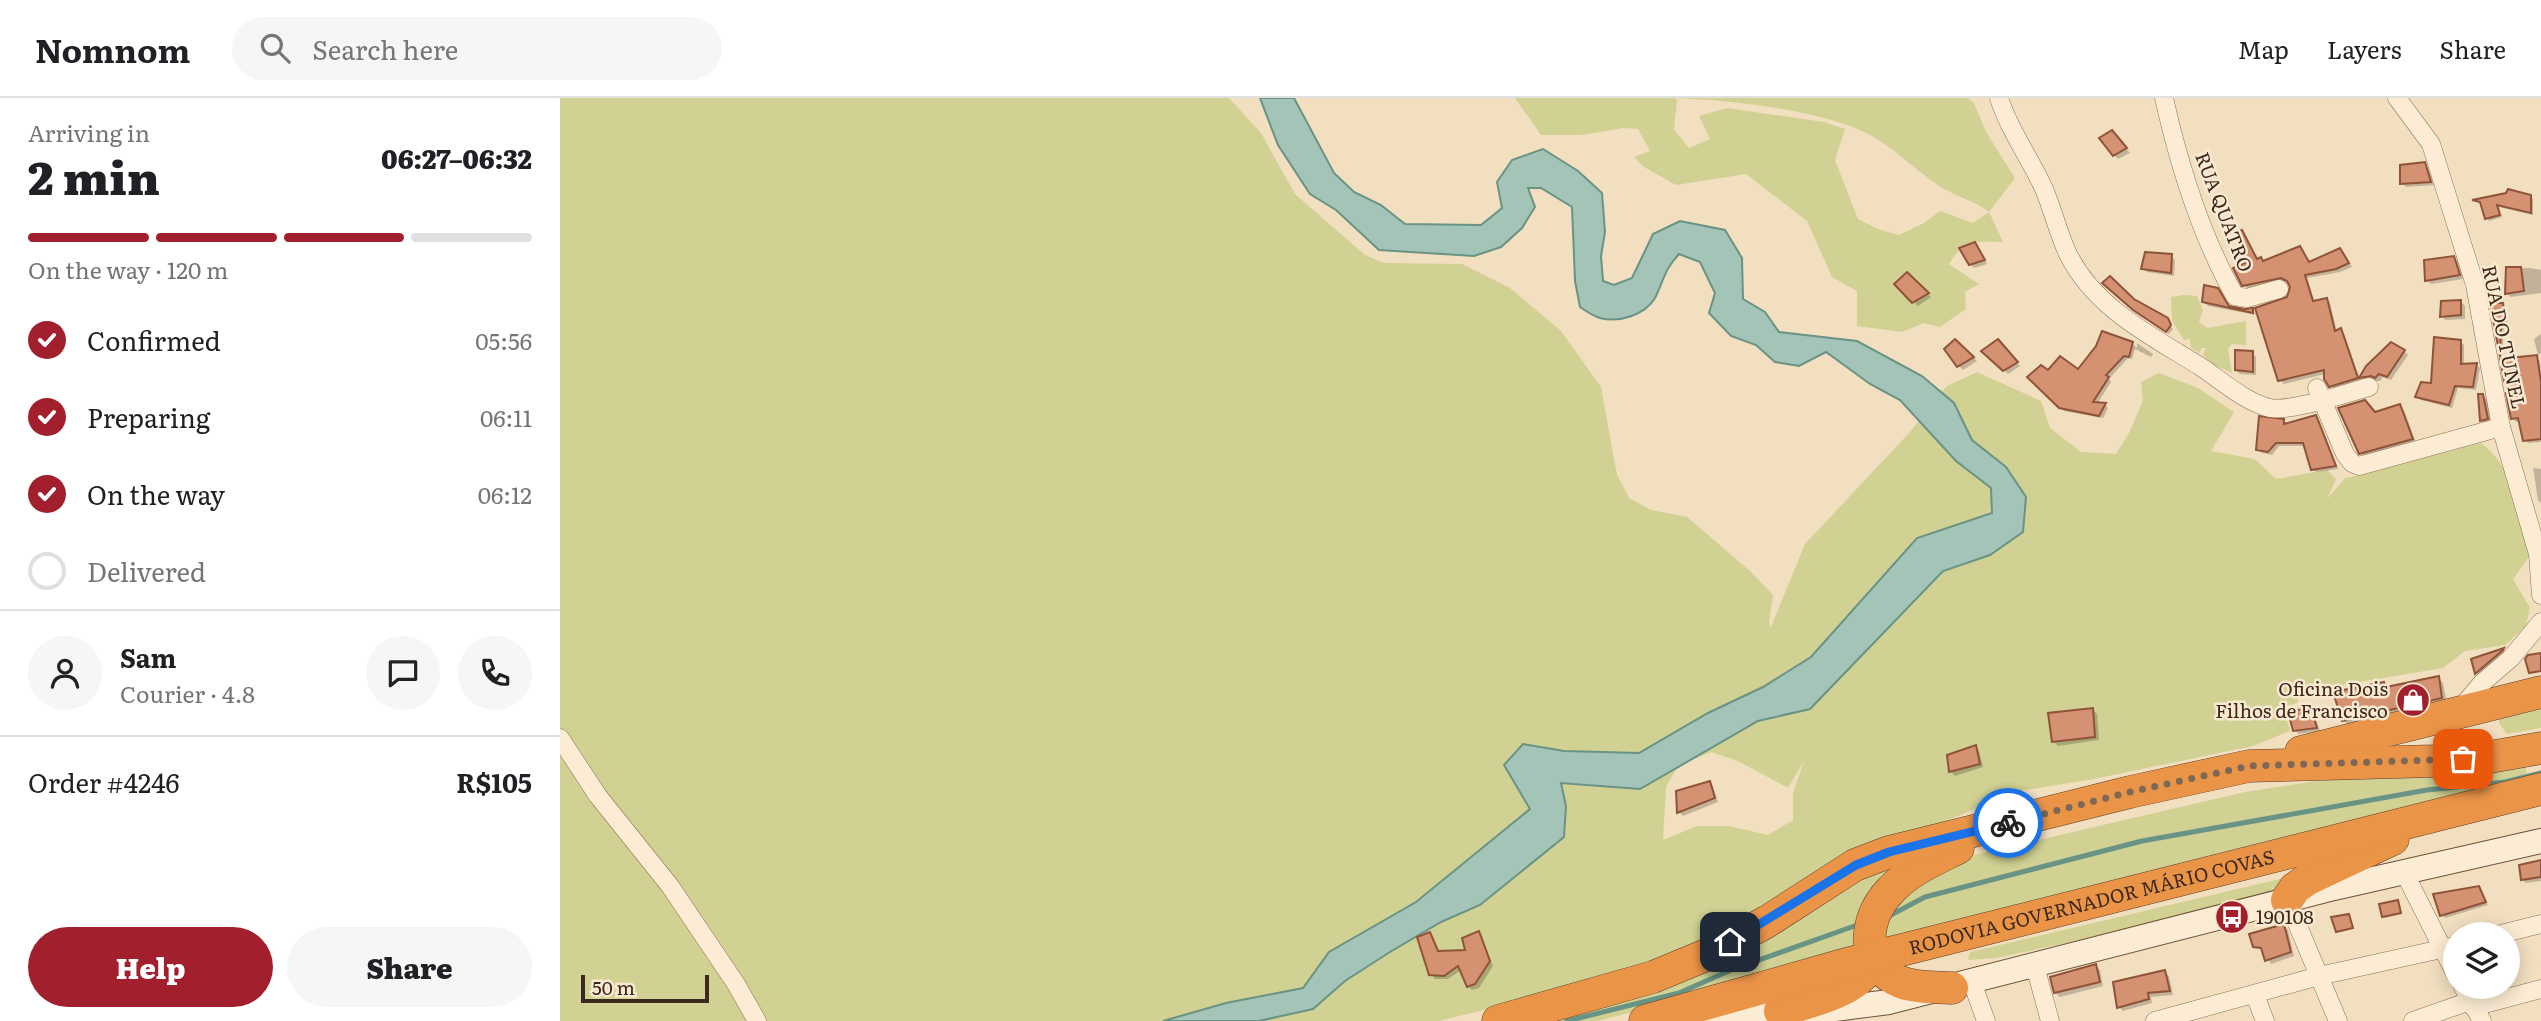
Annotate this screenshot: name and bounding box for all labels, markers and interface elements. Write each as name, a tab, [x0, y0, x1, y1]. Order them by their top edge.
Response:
search box	[232, 17, 722, 80]
text: Nomnom	[35, 24, 190, 73]
icon: search	[256, 29, 294, 67]
text: Search here	[312, 29, 458, 68]
text: Map	[2238, 31, 2289, 66]
text: Layers	[2327, 31, 2401, 66]
text: Share	[2439, 31, 2506, 66]
text: Arriving in	[28, 115, 150, 149]
text: 06:27–06:32	[381, 138, 532, 177]
text: 2 min	[28, 141, 160, 209]
street label: RUA QUATRO	[2189, 148, 2261, 276]
text: On the way · 120 m	[28, 252, 228, 286]
street label: RUA DO TUNEL	[2476, 262, 2534, 411]
text: Confirmed	[87, 320, 221, 359]
icon: check	[28, 321, 66, 359]
text: 05:56	[475, 323, 532, 357]
text: Preparing	[87, 397, 210, 436]
icon: check	[28, 398, 66, 436]
text: 06:11	[480, 400, 532, 434]
text: On the way	[87, 474, 225, 513]
icon: check	[28, 475, 66, 513]
text: 06:12	[478, 477, 532, 511]
text: Delivered	[87, 551, 206, 590]
button: person	[28, 636, 102, 710]
button: chat	[366, 636, 440, 710]
button: phone	[458, 636, 532, 710]
text: Sam	[120, 637, 176, 676]
place label: Oficina Dois Filhos de Francisco	[2215, 674, 2388, 724]
text: Courier · 4.8	[120, 676, 255, 710]
shop icon: Oficina Dois Filhos de Francisco	[2394, 681, 2432, 719]
pin	[2433, 729, 2493, 789]
icon: bag	[2444, 740, 2482, 778]
text: Order #4246	[28, 762, 180, 801]
text: R$105	[456, 762, 532, 801]
courier	[1973, 788, 2043, 858]
icon: bike	[1989, 804, 2027, 842]
street label: RODOVIA GOVERNADOR MÁRIO COVAS	[1905, 842, 2277, 961]
bus stop icon: 190108	[2213, 898, 2251, 936]
place label: 190108	[2256, 902, 2314, 930]
pin	[1700, 912, 1760, 972]
map controls	[2443, 922, 2520, 999]
button: layers	[2443, 922, 2520, 999]
icon: home	[1711, 923, 1749, 961]
button: Help	[28, 927, 273, 1007]
button: Share	[287, 927, 532, 1007]
scale bar	[581, 972, 709, 1004]
text: 50 m	[592, 973, 635, 1001]

